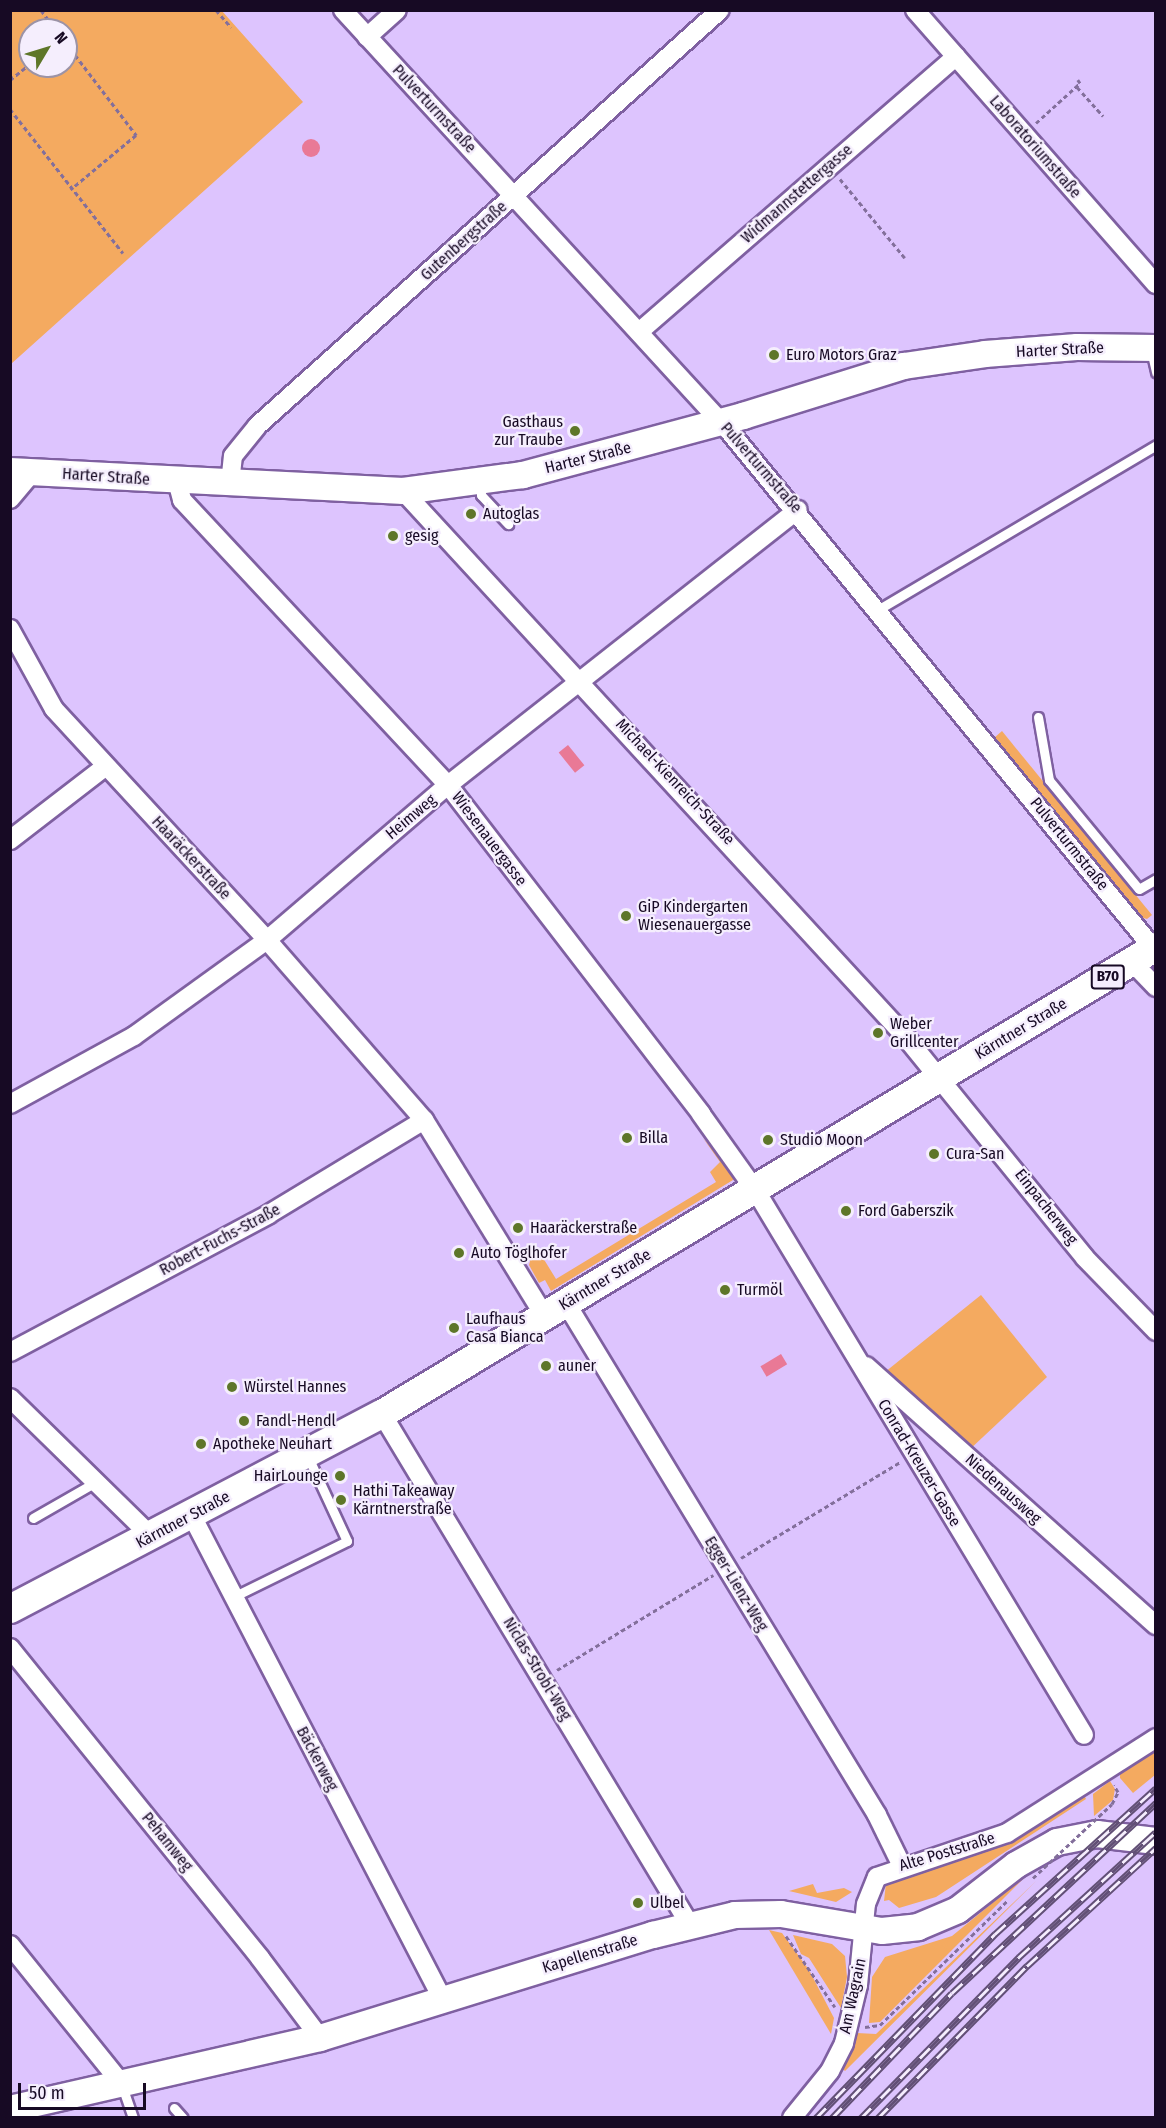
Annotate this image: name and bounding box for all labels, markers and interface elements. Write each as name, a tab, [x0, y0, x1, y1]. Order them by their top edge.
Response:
north arrow	[18, 18, 78, 78]
text: N	[51, 28, 71, 47]
street label: Pulverturmstraße	[388, 61, 480, 157]
street label: Laboratoriumstraße	[985, 92, 1085, 202]
street label: Widmannstettergasse	[737, 140, 857, 248]
street label: Gutenbergstraße	[417, 197, 511, 285]
street label: Harter Straße	[1016, 338, 1104, 362]
place label: Euro Motors Graz	[786, 345, 897, 365]
marker: Euro Motors Graz	[767, 348, 781, 362]
place label: Gasthaus zur Traube	[494, 412, 563, 450]
street label: Pulverturmstraße	[716, 419, 806, 517]
marker: Gasthaus zur Traube	[568, 424, 582, 438]
street label: Harter Straße	[543, 438, 633, 478]
street label: Harter Straße	[61, 464, 151, 490]
place label: Autoglas	[483, 504, 539, 524]
marker: Autoglas	[464, 507, 478, 521]
place label: gesig	[405, 526, 439, 546]
marker: gesig	[386, 529, 400, 543]
street label: Michael-Kienreich-Straße	[612, 715, 738, 849]
street label: Wiesenauergasse	[447, 788, 531, 890]
street label: Heimweg	[382, 790, 440, 844]
street label: Pulverturmstraße	[1026, 794, 1112, 894]
street label: Haaräckerstraße	[147, 812, 235, 904]
place label: GiP Kindergarten Wiesenauergasse	[638, 897, 751, 935]
marker: GiP Kindergarten Wiesenauergasse	[619, 909, 633, 923]
road number: B70	[1090, 965, 1126, 989]
street label: Kärntner Straße	[972, 994, 1070, 1064]
place label: Weber Grillcenter	[890, 1014, 959, 1052]
marker: Weber Grillcenter	[871, 1026, 885, 1040]
place label: Billa	[639, 1128, 668, 1148]
place label: Studio Moon	[780, 1130, 863, 1150]
marker: Billa	[620, 1131, 634, 1145]
marker: Studio Moon	[761, 1133, 775, 1147]
place label: Cura-San	[946, 1144, 1004, 1164]
marker: Cura-San	[927, 1147, 941, 1161]
street label: Einpacherweg	[1010, 1165, 1082, 1249]
street label: Robert-Fuchs-Straße	[156, 1200, 284, 1280]
place label: Ford Gaberszik	[858, 1201, 954, 1221]
marker: Ford Gaberszik	[839, 1204, 853, 1218]
place label: Haaräckerstraße	[530, 1218, 637, 1238]
marker: Haaräckerstraße	[511, 1221, 525, 1235]
place label: Auto Töglhofer	[471, 1243, 567, 1263]
street label: Kärntner Straße	[556, 1245, 654, 1315]
marker: Auto Töglhofer	[452, 1246, 466, 1260]
place label: Turmöl	[737, 1280, 783, 1300]
marker: Turmöl	[718, 1283, 732, 1297]
place label: Laufhaus Casa Bianca	[466, 1309, 544, 1347]
marker: Laufhaus Casa Bianca	[447, 1321, 461, 1335]
place label: auner	[558, 1356, 596, 1376]
marker: auner	[539, 1359, 553, 1373]
place label: Würstel Hannes	[244, 1377, 346, 1397]
marker: Würstel Hannes	[225, 1380, 239, 1394]
street label: Conrad-Kreuzer-Gasse	[873, 1396, 965, 1530]
place label: Fandl-Hendl	[256, 1411, 336, 1431]
marker: Fandl-Hendl	[237, 1414, 251, 1428]
place label: Apotheke Neuhart	[213, 1434, 332, 1454]
marker: Apotheke Neuhart	[194, 1437, 208, 1451]
street label: Niedenausweg	[961, 1450, 1045, 1528]
place label: HairLounge	[254, 1466, 328, 1486]
marker: HairLounge	[333, 1469, 347, 1483]
place label: Hathi Takeaway Kärntnerstraße	[353, 1481, 454, 1519]
street label: Kärntner Straße	[133, 1487, 233, 1553]
marker: Hathi Takeaway Kärntnerstraße	[334, 1493, 348, 1507]
street label: Egger-Lienz-Weg	[700, 1533, 772, 1635]
street label: Niclas-Strobl-Weg	[499, 1614, 575, 1724]
street label: Bäckerweg	[292, 1724, 342, 1794]
street label: Pehamweg	[137, 1809, 197, 1875]
street label: Alte Poststraße	[897, 1828, 997, 1876]
place label: Ulbel	[650, 1893, 684, 1913]
marker: Ulbel	[631, 1896, 645, 1910]
street label: Kapellenstraße	[540, 1930, 640, 1978]
street label: Am Wagrain	[836, 1957, 870, 2035]
scale bar	[21, 2071, 148, 2109]
text: 50 m	[29, 2082, 65, 2104]

